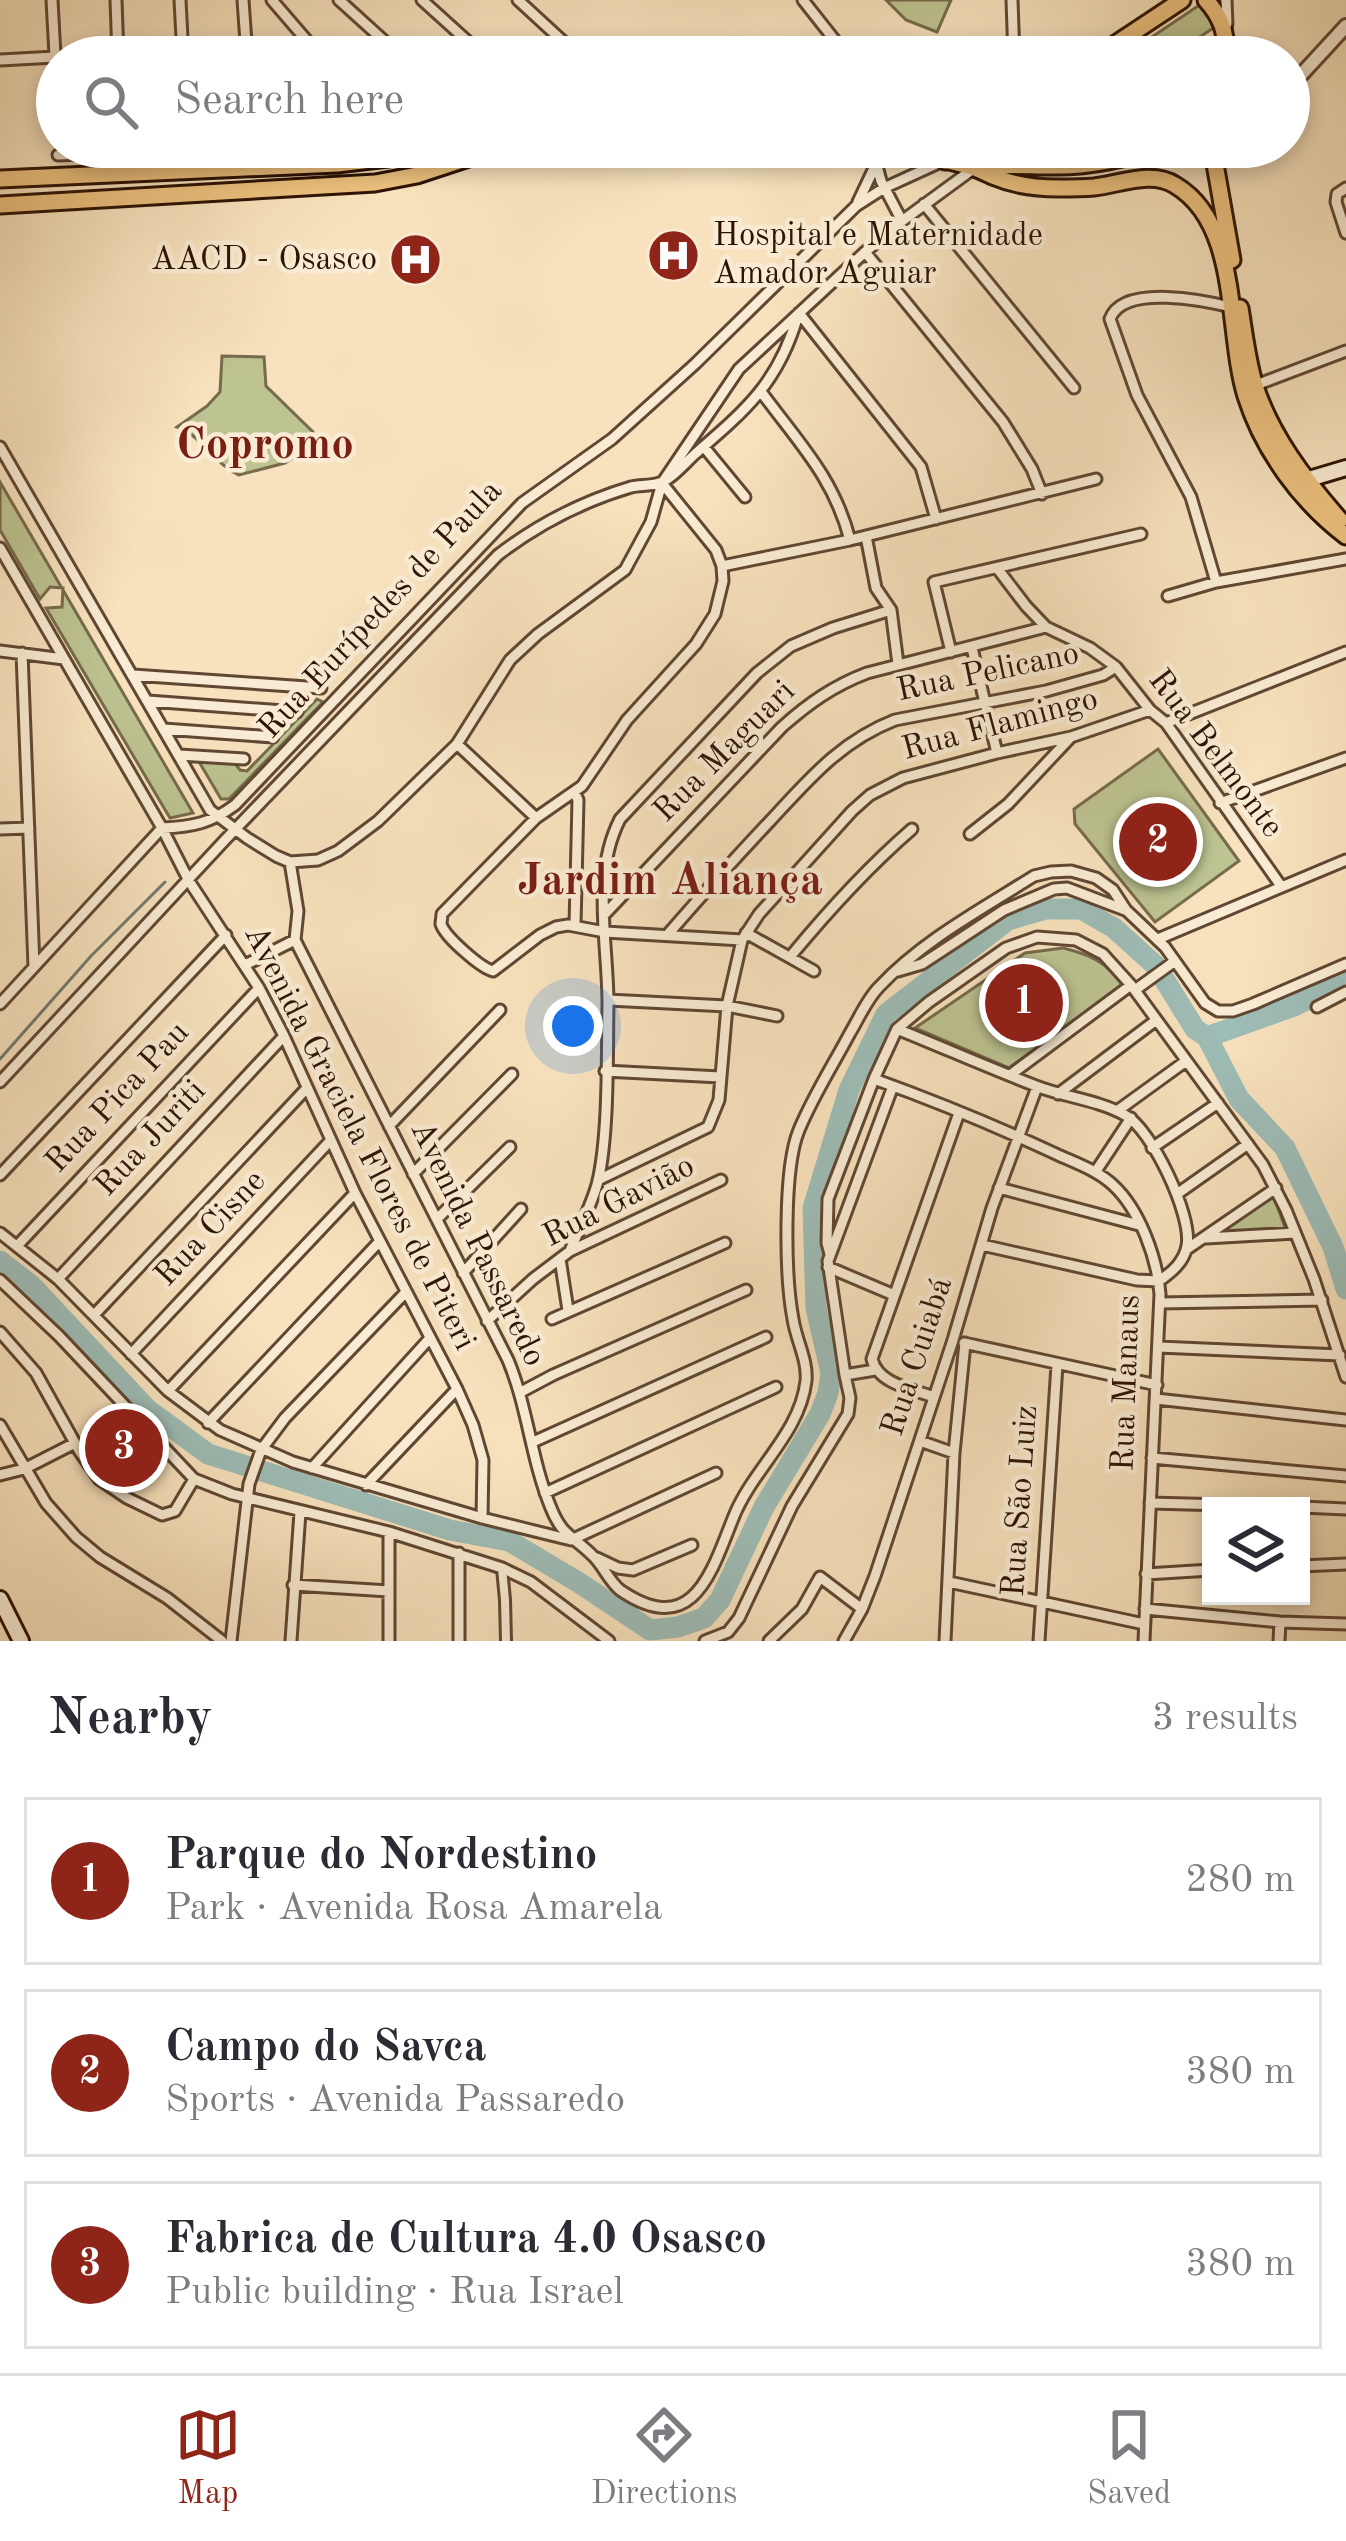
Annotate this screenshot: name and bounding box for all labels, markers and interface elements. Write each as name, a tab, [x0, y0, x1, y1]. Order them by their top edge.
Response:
search box	[36, 36, 1310, 168]
icon: search	[78, 69, 144, 135]
text: Search here	[174, 79, 404, 124]
place label: Hospital e Maternidade Amador Aguiar	[713, 220, 1043, 291]
hospital icon: Hospital e Maternidade Amador Aguiar	[646, 227, 702, 283]
hospital icon: AACD - Osasco	[388, 232, 444, 288]
place label: AACD - Osasco	[151, 244, 377, 277]
district label: Copromo	[176, 424, 354, 469]
street label: Rua Eurípedes de Paula	[253, 475, 509, 745]
street label: Rua Pelicano	[894, 638, 1082, 708]
street label: Rua Belmonte	[1141, 664, 1289, 844]
street label: Rua Maguari	[648, 675, 802, 829]
street label: Rua Flamingo	[898, 683, 1102, 767]
pin: 2	[1119, 797, 1197, 887]
district label: Jardim Aliança	[517, 860, 823, 905]
street label: Avenida Graciela Flores de Piteri	[237, 920, 481, 1356]
pin: 1	[985, 958, 1063, 1048]
your location	[543, 996, 603, 1056]
street label: Rua Pica Pau	[40, 1016, 196, 1180]
street label: Rua Juriti	[89, 1075, 213, 1203]
street label: Avenida Passaredo	[403, 1116, 551, 1372]
street label: Rua Gavião	[538, 1150, 700, 1254]
street label: Rua Cisne	[149, 1165, 273, 1293]
street label: Rua Cuiabá	[877, 1273, 959, 1441]
street label: Rua Manaus	[1107, 1294, 1147, 1472]
pin: 3	[85, 1403, 163, 1493]
street label: Rua São Luiz	[998, 1404, 1044, 1598]
map controls	[1202, 1497, 1310, 1605]
button: layers	[1202, 1497, 1310, 1605]
text: Nearby	[48, 1694, 213, 1745]
text: 3 results	[1152, 1699, 1298, 1738]
text: Parque do Nordestino	[165, 1834, 597, 1879]
text: 1	[79, 1861, 101, 1900]
text: 280 m	[1185, 1861, 1295, 1900]
text: Park · Avenida Rosa Amarela	[165, 1889, 662, 1928]
text: Campo do Savca	[165, 2026, 487, 2071]
text: 2	[79, 2053, 101, 2092]
text: 380 m	[1185, 2053, 1295, 2092]
text: Sports · Avenida Passaredo	[165, 2081, 625, 2120]
text: Fabrica de Cultura 4.0 Osasco	[165, 2218, 767, 2263]
text: 3	[79, 2245, 101, 2284]
text: 380 m	[1185, 2245, 1295, 2284]
text: Public building · Rua Israel	[165, 2273, 624, 2312]
tab: Map	[175, 2402, 241, 2515]
tab: Directions	[591, 2402, 737, 2515]
tab: Saved	[1087, 2402, 1171, 2515]

